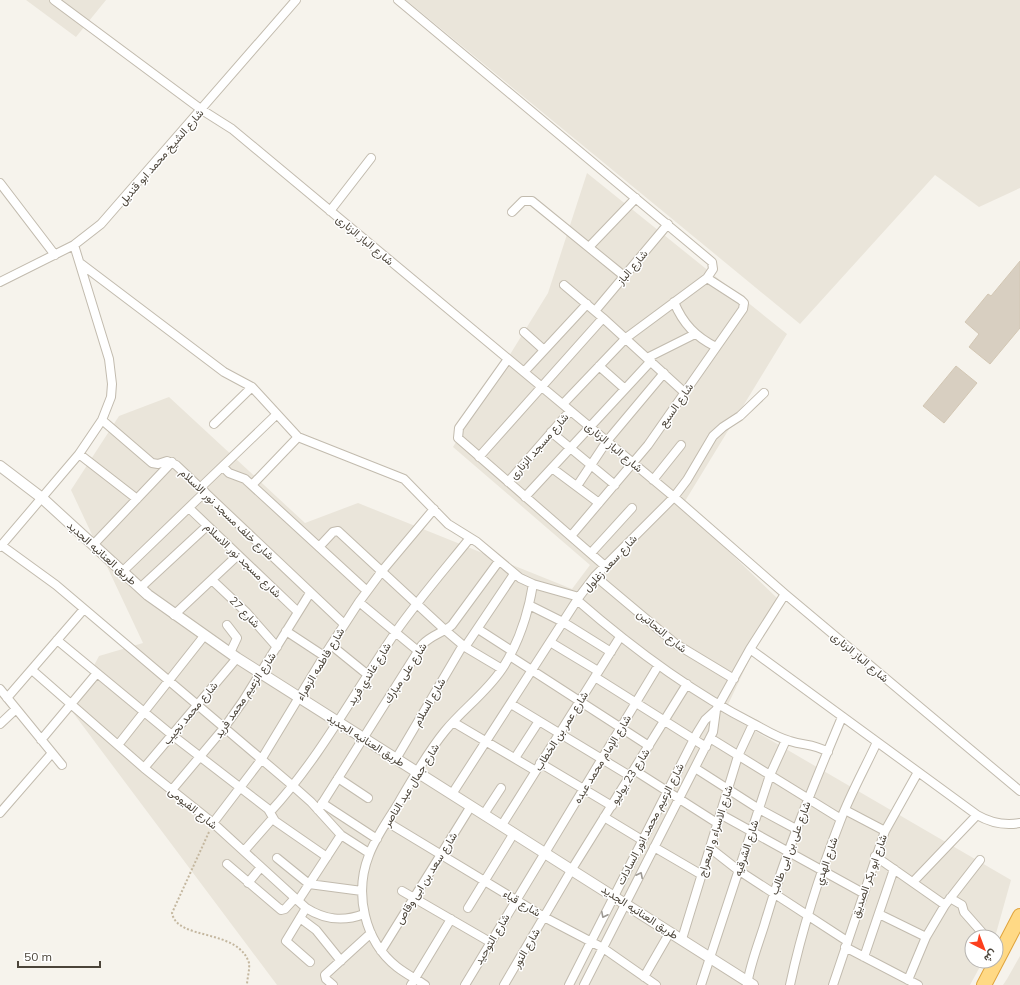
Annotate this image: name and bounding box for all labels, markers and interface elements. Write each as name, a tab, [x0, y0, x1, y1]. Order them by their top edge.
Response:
street label: شارع الشيخ محمد ابو قنديل	[115, 106, 208, 209]
street label: شارع الباز الزنارى	[333, 212, 397, 269]
street label: شارع الباز	[613, 246, 652, 289]
street label: شارع السبع	[656, 380, 697, 430]
street label: شارع مسجد الزنارى	[506, 410, 573, 483]
street label: شارع الباز الزنارى	[582, 419, 646, 476]
street label: شارع خلف مسجد نور الاسلام	[176, 465, 277, 564]
street label: طريق العنانيه الجديد	[64, 518, 140, 588]
street label: شارع مسجد نور الاسلام	[201, 520, 285, 601]
street label: شارع سعد زغلول	[580, 531, 641, 595]
street label: شارع 27	[226, 593, 264, 632]
street label: شارع النحاتين	[633, 607, 690, 656]
street label: شارع فاطمه الزهراء	[293, 625, 348, 703]
street label: شارع الباز الزنارى	[828, 629, 892, 686]
street label: شارع غاندي فريد	[344, 640, 397, 710]
street label: شارع على مبارك	[380, 640, 431, 707]
street label: شارع الزعيم محمد فريد	[211, 649, 280, 741]
street label: شارع السلام	[410, 675, 449, 729]
street label: شارع محمد نجيب	[159, 678, 221, 748]
street label: شارع عمر بن الخطاب	[531, 688, 592, 774]
street label: طريق العنانيه الجديد	[325, 711, 407, 769]
street label: شارع الإمام محمد عبده	[570, 712, 635, 806]
street label: شارع جمال عبد الناصر	[379, 741, 443, 831]
street label: شارع 23 يوليو	[607, 745, 654, 807]
street label: شارع الزعيم محمد انور السادات	[613, 761, 688, 888]
street label: شارع الاسراء و المعراج	[694, 783, 737, 879]
street label: شارع الفيومى	[165, 784, 221, 833]
street label: شارع على بن ابى طالب	[767, 799, 814, 897]
street label: شارع الشرقيه	[730, 818, 763, 878]
street label: شارع سعد بن ابى وقاص	[392, 829, 461, 927]
street label: شارع ابو بكر الصديق	[848, 832, 891, 920]
street label: شارع الهدي	[811, 835, 844, 888]
one-way arrow	[635, 872, 643, 880]
street label: طريق العنانيه الجديد	[599, 882, 681, 942]
street label: شارع قباء	[500, 886, 544, 921]
street label: شارع التوحيد	[471, 911, 514, 967]
one-way arrow	[601, 911, 609, 919]
street label: شارع النور	[509, 926, 544, 972]
north arrow	[964, 929, 1004, 969]
scale bar	[18, 943, 100, 969]
text: ش	[981, 947, 1000, 966]
text: 50 m	[24, 949, 52, 964]

